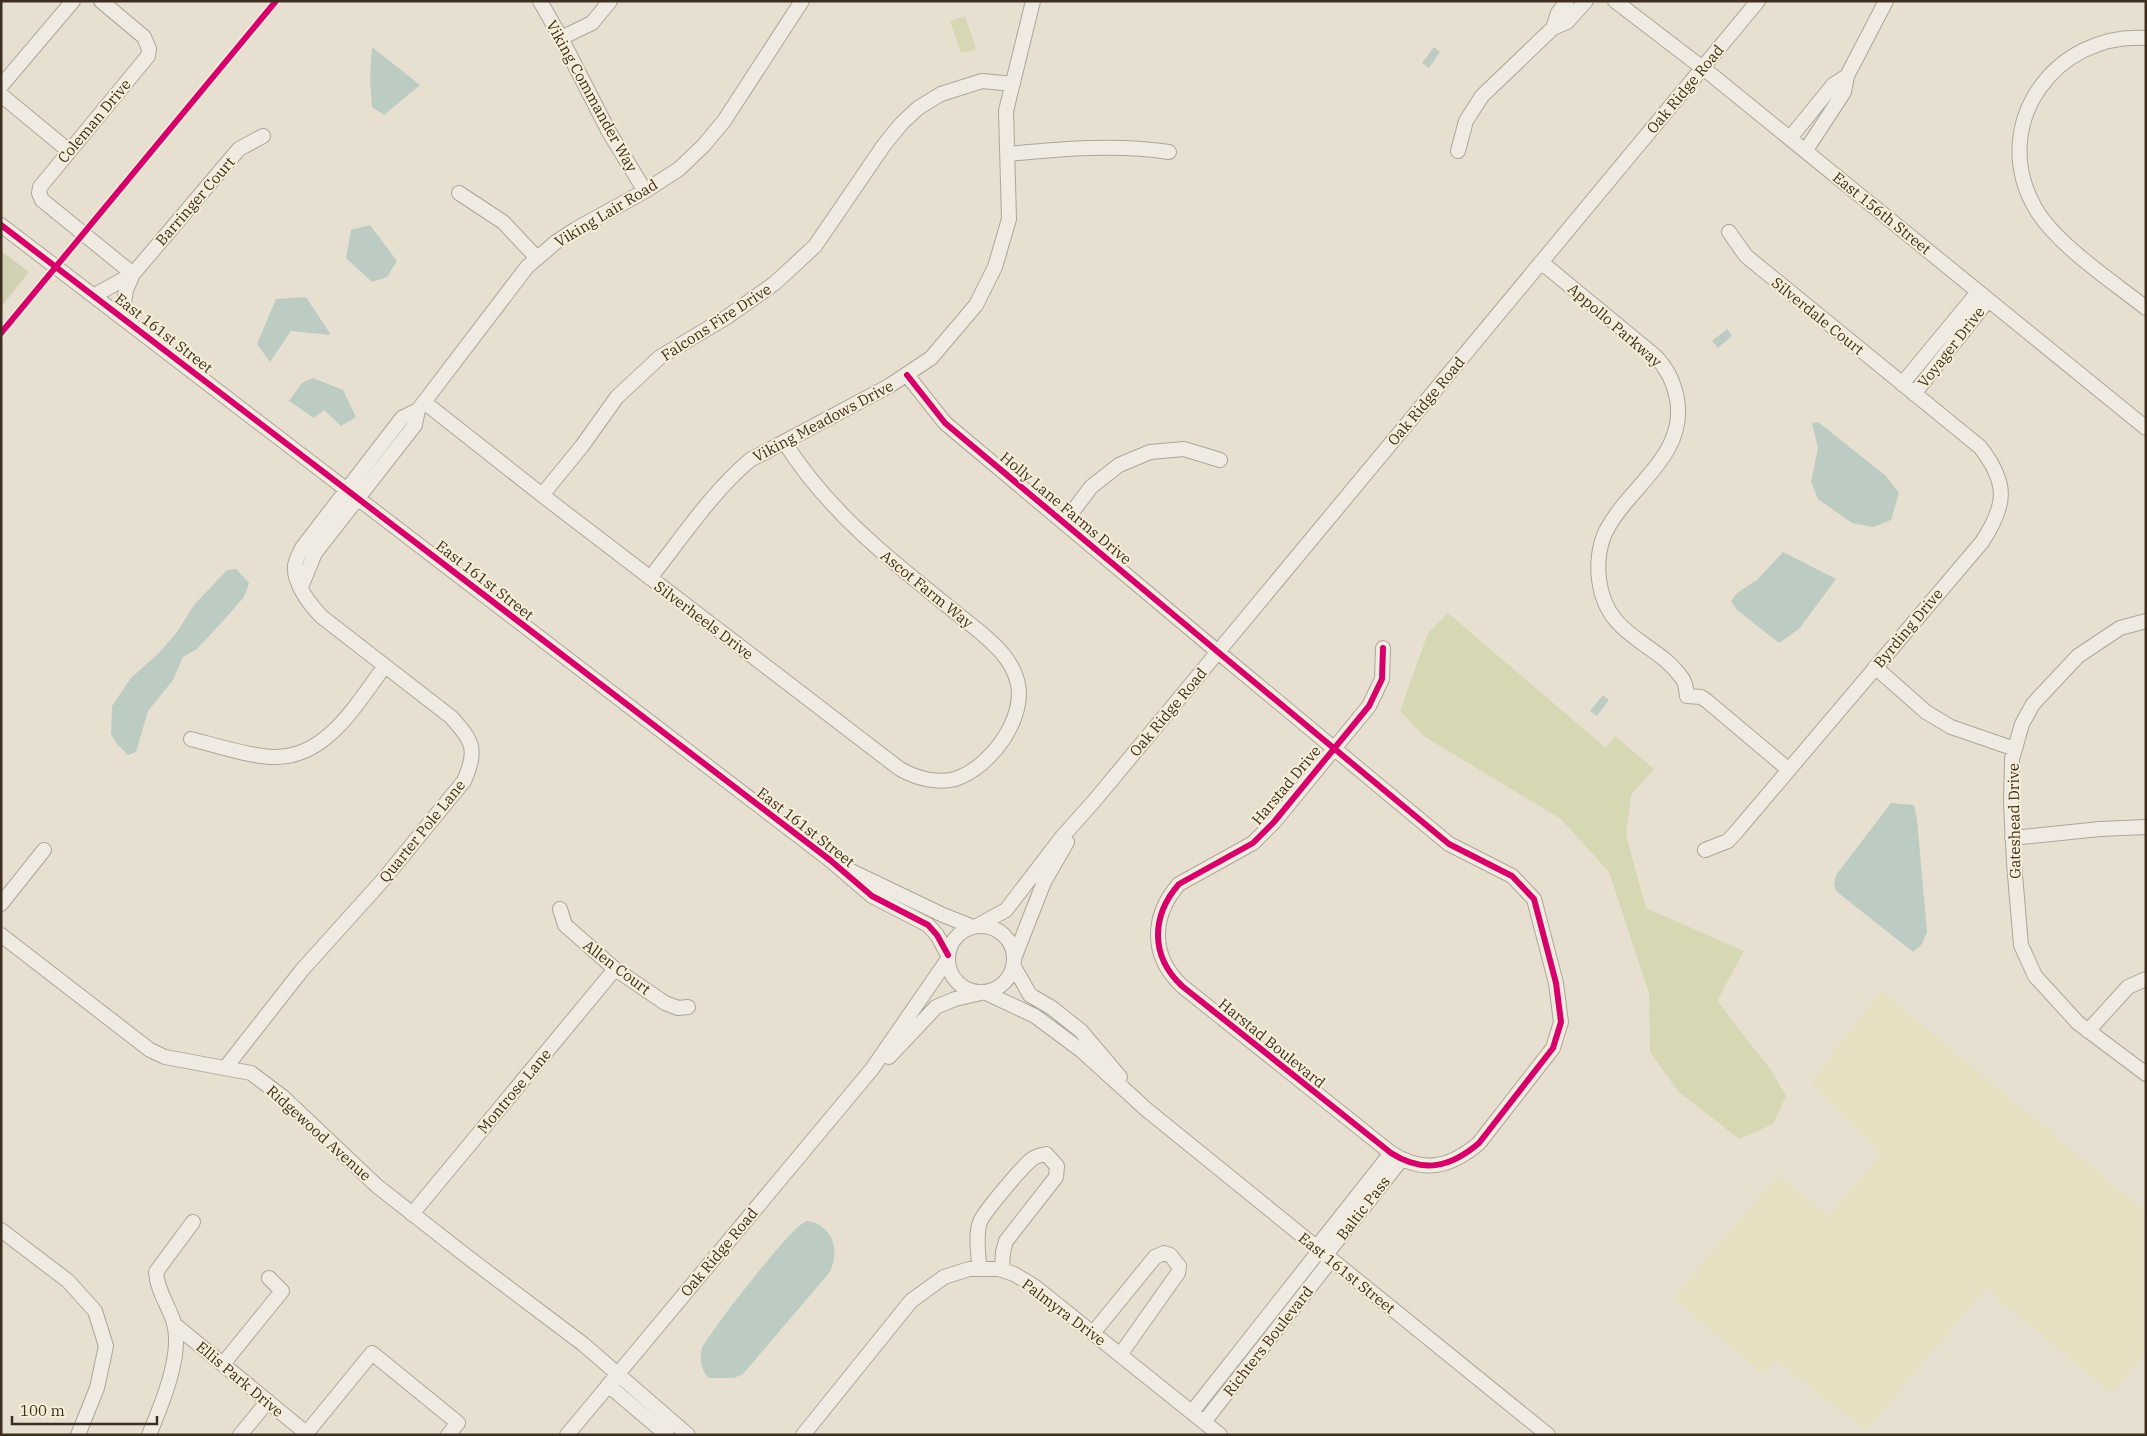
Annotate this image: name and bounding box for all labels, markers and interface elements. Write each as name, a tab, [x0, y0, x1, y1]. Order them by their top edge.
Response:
street label: Viking Commander Way	[542, 17, 642, 175]
street label: Oak Ridge Road	[1642, 41, 1728, 137]
street label: Coleman Drive	[53, 75, 135, 167]
street label: Barringer Court	[151, 153, 239, 249]
street label: East 156th Street	[1829, 168, 1935, 258]
street label: Viking Lair Road	[551, 175, 661, 251]
street label: Silverdale Court	[1768, 273, 1868, 359]
street label: Falcons Fire Drive	[657, 279, 775, 365]
street label: Appollo Parkway	[1564, 279, 1666, 371]
street label: East 161st Street	[111, 289, 217, 377]
street label: Voyager Drive	[1913, 303, 1989, 391]
street label: Oak Ridge Road	[1383, 353, 1469, 449]
street label: Viking Meadows Drive	[750, 376, 896, 466]
street label: Holly Lane Farms Drive	[996, 448, 1136, 568]
street label: East 161st Street	[432, 536, 538, 624]
street label: Ascot Farm Way	[877, 546, 977, 632]
street label: Silverheels Drive	[651, 577, 757, 663]
street label: Byrding Drive	[1869, 585, 1947, 671]
street label: Oak Ridge Road	[1125, 664, 1211, 760]
street label: Harstad Drive	[1247, 741, 1325, 829]
street label: Gateshead Drive	[2003, 763, 2025, 879]
street label: Quarter Pole Lane	[375, 776, 469, 886]
street label: East 161st Street	[753, 783, 859, 871]
street label: Allen Court	[579, 935, 655, 999]
street label: Harstad Boulevard	[1215, 994, 1329, 1092]
street label: Montrose Lane	[473, 1045, 555, 1137]
street label: Ridgewood Avenue	[263, 1081, 375, 1185]
street label: Baltic Pass	[1332, 1172, 1394, 1244]
street label: Oak Ridge Road	[676, 1204, 762, 1300]
street label: East 161st Street	[1295, 1228, 1399, 1318]
street label: Palmyra Drive	[1018, 1274, 1110, 1350]
street label: Richters Boulevard	[1219, 1282, 1317, 1400]
street label: Ellis Park Drive	[192, 1337, 288, 1421]
scale bar	[12, 1394, 158, 1426]
text: 100 m	[20, 1401, 65, 1420]

